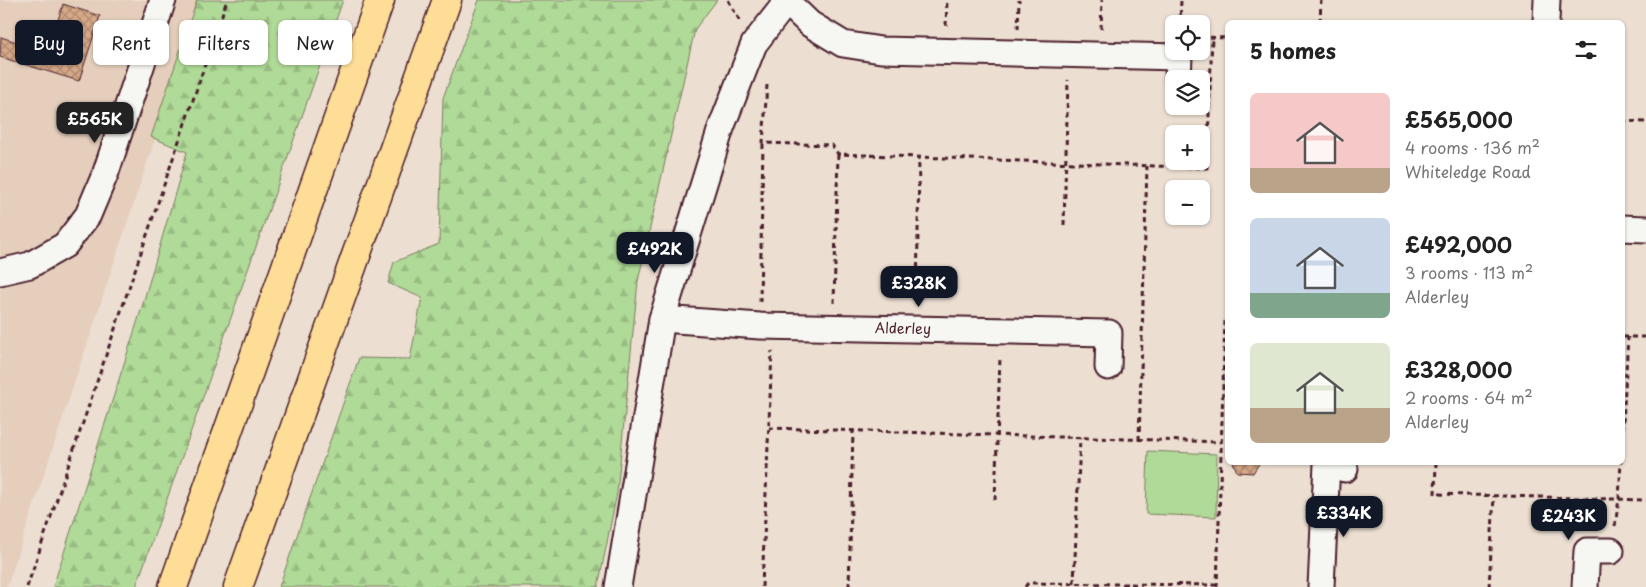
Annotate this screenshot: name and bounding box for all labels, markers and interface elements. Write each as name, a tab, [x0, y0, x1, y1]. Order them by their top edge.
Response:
map controls	[1165, 15, 1210, 225]
button: locate	[1165, 15, 1210, 60]
chip: Buy	[15, 20, 83, 65]
chip: Rent	[93, 20, 169, 65]
chip: Filters	[179, 20, 268, 65]
chip: New	[278, 20, 352, 65]
text: 5 homes	[1250, 34, 1336, 66]
icon: filters	[1572, 36, 1600, 64]
button: layers	[1165, 70, 1210, 115]
pin: £565K	[60, 102, 130, 144]
text: £565,000	[1405, 103, 1513, 135]
text: £565K	[67, 106, 123, 130]
icon: home	[1290, 113, 1350, 173]
button: +	[1165, 125, 1210, 170]
text: 4 rooms · 136 m²	[1405, 135, 1540, 159]
text: Whiteledge Road	[1405, 159, 1531, 183]
button: −	[1165, 180, 1210, 225]
text: £492,000	[1405, 228, 1512, 260]
pin: £492K	[620, 232, 690, 274]
text: £492K	[628, 236, 682, 260]
icon: home	[1290, 238, 1350, 298]
text: 3 rooms · 113 m²	[1405, 260, 1533, 284]
pin: £328K	[884, 266, 954, 308]
text: £328K	[892, 270, 946, 294]
text: Alderley	[1405, 284, 1469, 308]
street label: Alderley	[875, 317, 931, 339]
text: £328,000	[1405, 353, 1512, 385]
icon: home	[1290, 363, 1350, 423]
text: 2 rooms · 64 m²	[1405, 385, 1533, 409]
text: Alderley	[1405, 409, 1469, 433]
pin: £334K	[1309, 496, 1379, 538]
pin: £243K	[1534, 498, 1604, 541]
text: £334K	[1317, 500, 1371, 524]
text: £243K	[1542, 503, 1596, 527]

